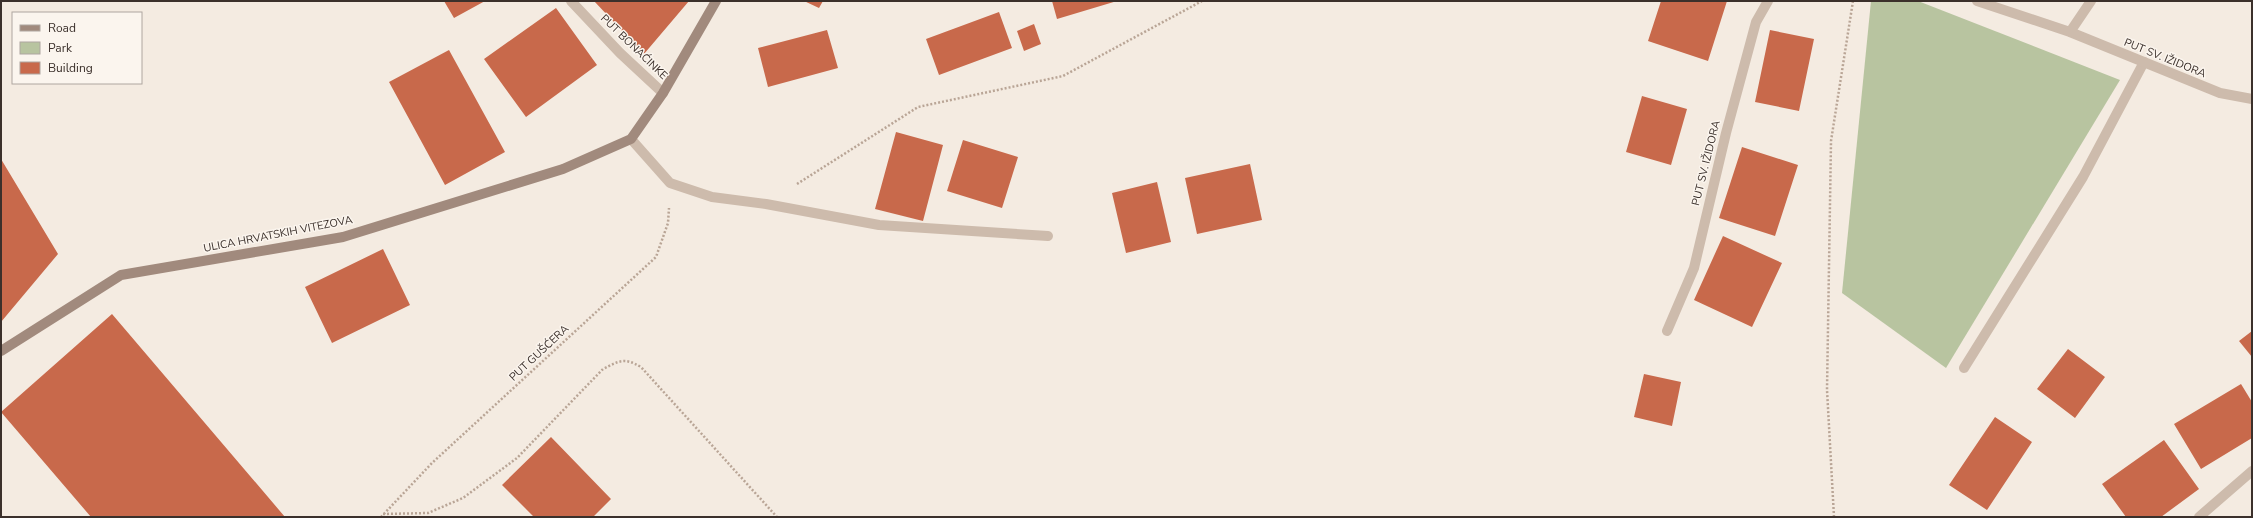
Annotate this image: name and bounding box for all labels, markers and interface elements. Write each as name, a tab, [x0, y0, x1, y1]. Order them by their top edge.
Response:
street label: PUT BONAĆINKE	[597, 10, 672, 83]
legend	[12, 12, 142, 84]
text: Road	[48, 20, 76, 36]
street label: PUT SV. IŽIDORA	[2122, 34, 2209, 81]
text: Park	[48, 40, 73, 56]
text: Building	[48, 60, 93, 76]
street label: PUT SV. IŽIDORA	[1687, 119, 1724, 207]
street label: ULICA HRVATSKIH VITEZOVA	[202, 212, 354, 256]
street label: PUT GUŠĆERA	[505, 321, 572, 384]

